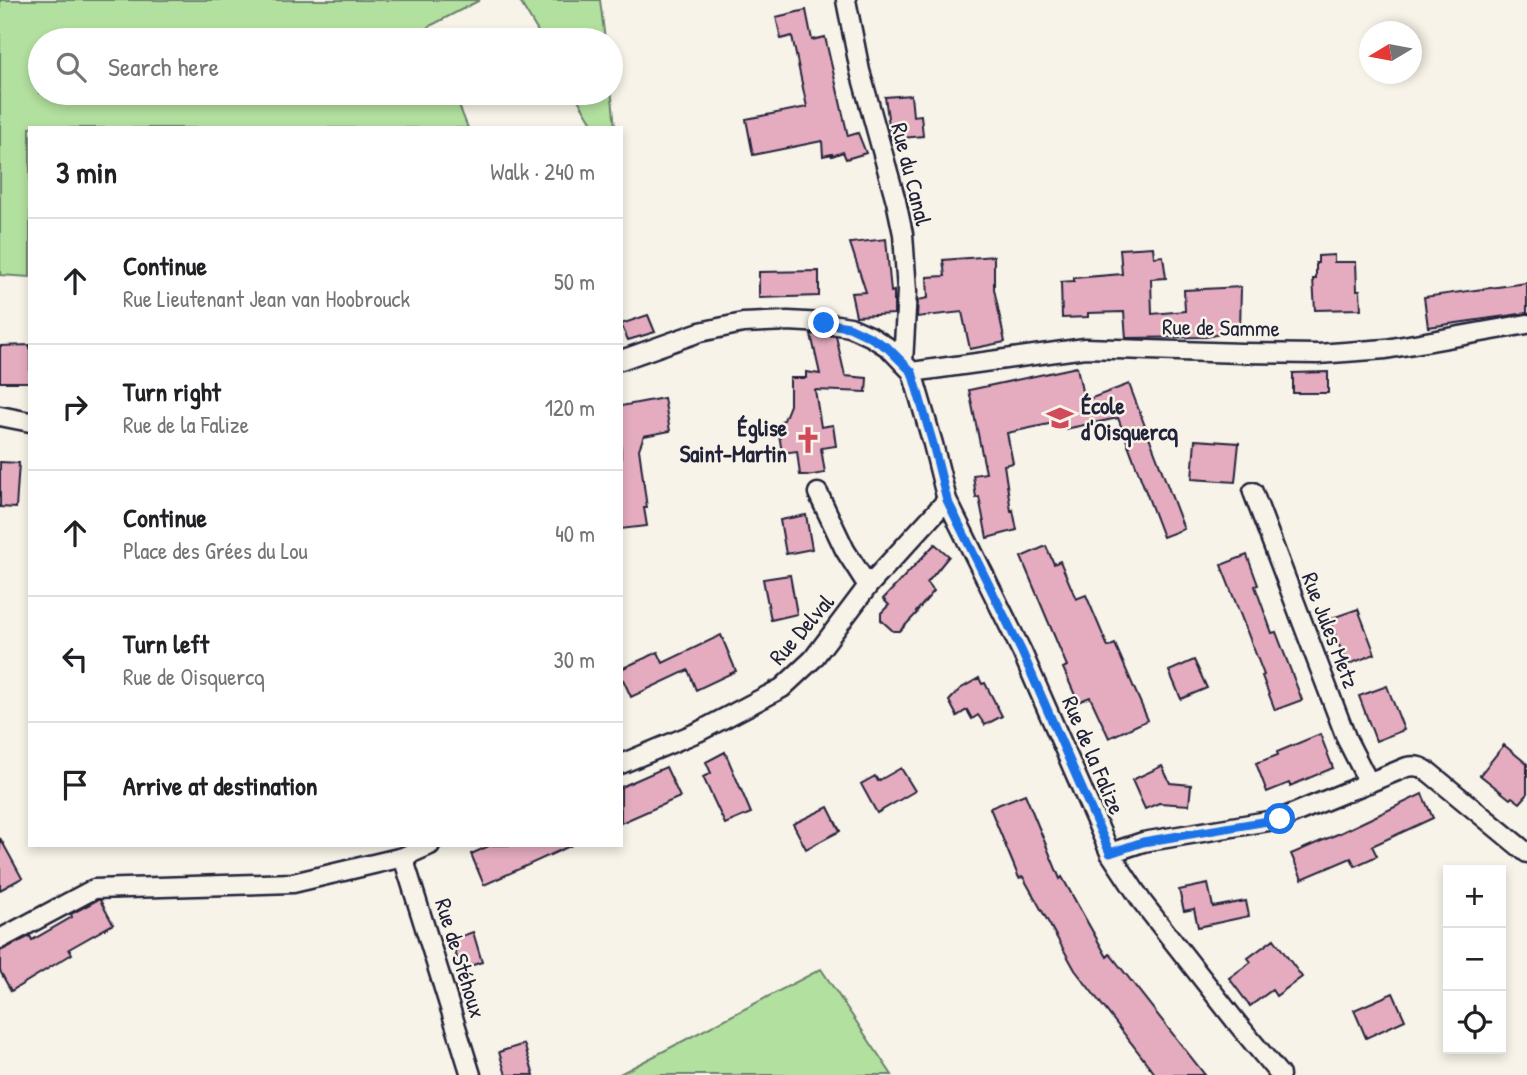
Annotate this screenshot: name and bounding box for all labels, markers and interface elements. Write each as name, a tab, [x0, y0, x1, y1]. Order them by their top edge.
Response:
north arrow	[1359, 21, 1422, 84]
search box	[28, 28, 623, 105]
icon: search	[52, 48, 90, 86]
text: Search here	[108, 49, 219, 84]
street label: Rue du Canal	[884, 119, 940, 229]
text: 3 min	[56, 152, 117, 192]
text: Walk · 240 m	[490, 156, 595, 187]
text: Continue	[123, 248, 207, 283]
icon: ahead	[56, 262, 94, 300]
text: 50 m	[554, 266, 595, 297]
text: Rue Lieutenant Jean van Hoobrouck	[123, 283, 410, 314]
route end	[808, 307, 839, 338]
street label: Rue de Samme	[1162, 310, 1280, 344]
text: Turn right	[123, 374, 221, 409]
icon: right	[56, 388, 94, 426]
place label: École d'Oisquercq	[1081, 390, 1178, 448]
text: 120 m	[545, 392, 595, 423]
school or university icon: École d'Oisquercq	[1045, 403, 1075, 433]
text: Rue de la Falize	[123, 409, 249, 440]
place label: Église Saint-Martin	[680, 412, 788, 469]
church icon: Église Saint-Martin	[793, 425, 823, 455]
text: Continue	[123, 500, 207, 535]
icon: ahead	[56, 514, 94, 552]
text: 40 m	[555, 518, 595, 549]
text: Place des Grées du Lou	[123, 535, 308, 566]
street label: Rue Jules Metz	[1295, 568, 1367, 693]
street label: Rue Delval	[762, 586, 841, 671]
text: Turn left	[123, 626, 209, 661]
icon: left	[56, 640, 94, 678]
text: 30 m	[553, 644, 595, 675]
text: Rue de Oisquercq	[123, 661, 265, 692]
street label: Rue de la Falize	[1055, 691, 1133, 819]
icon: arrive	[56, 766, 94, 804]
text: Arrive at destination	[123, 768, 318, 803]
route start	[1264, 803, 1295, 834]
map controls	[1443, 865, 1506, 1054]
button: +	[1443, 865, 1506, 928]
street label: Rue de Stéhoux	[428, 894, 494, 1022]
button: −	[1443, 928, 1506, 991]
button: locate	[1443, 991, 1506, 1054]

